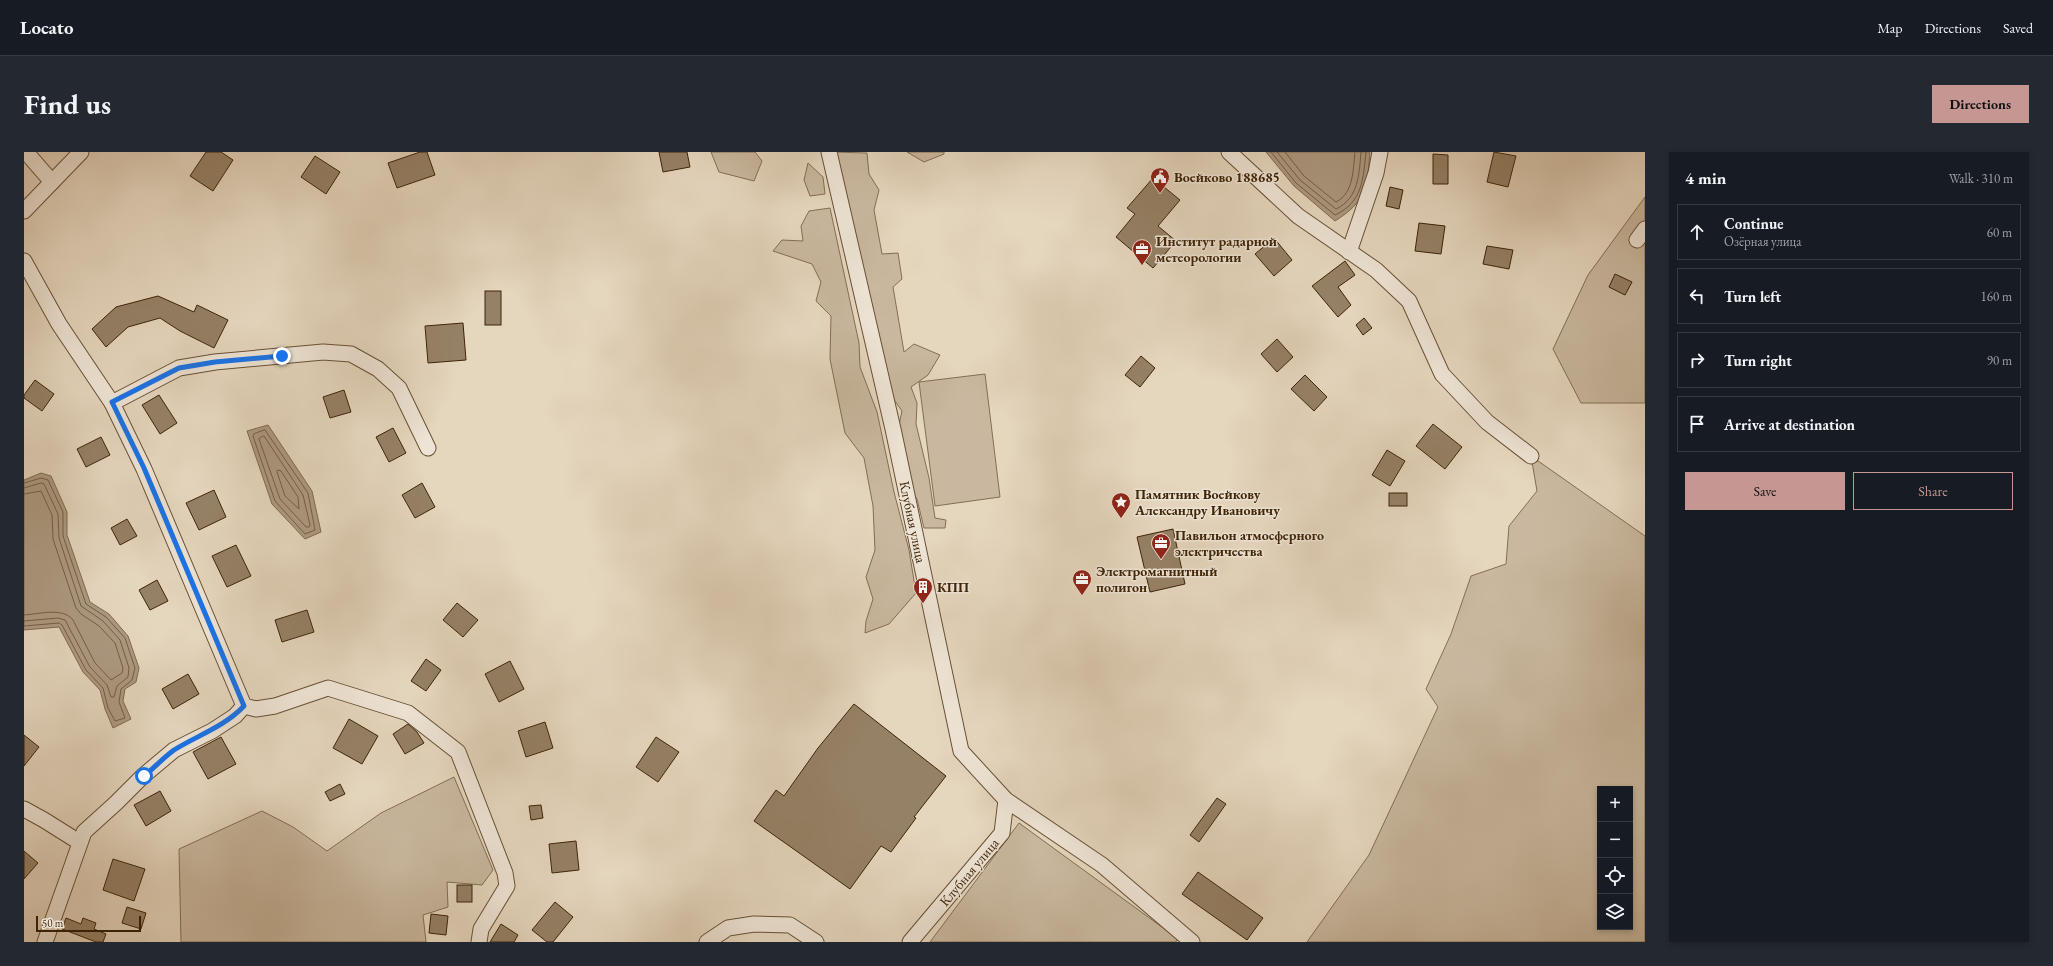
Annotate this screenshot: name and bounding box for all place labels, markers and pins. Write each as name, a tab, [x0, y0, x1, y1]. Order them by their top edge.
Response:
public building icon: Воейково 188685	[1149, 166, 1171, 194]
place label: Воейково 188685	[1174, 168, 1280, 186]
place label: Институт радарной метеорологии	[1156, 232, 1277, 266]
office icon: Институт радарной метеорологии	[1131, 238, 1153, 266]
place label: Памятник Воейкову Александру Ивановичу	[1134, 485, 1280, 519]
place icon: Памятник Воейкову Александру Ивановичу	[1110, 491, 1132, 519]
place label: Павильон атмосферного электричества	[1175, 526, 1324, 560]
office icon: Павильон атмосферного электричества	[1150, 532, 1172, 560]
place label: Электромагнитный полигон	[1096, 562, 1217, 596]
office icon: Электромагнитный полигон	[1071, 568, 1093, 596]
building icon: КПП	[912, 576, 934, 604]
place label: КПП	[937, 578, 969, 596]

